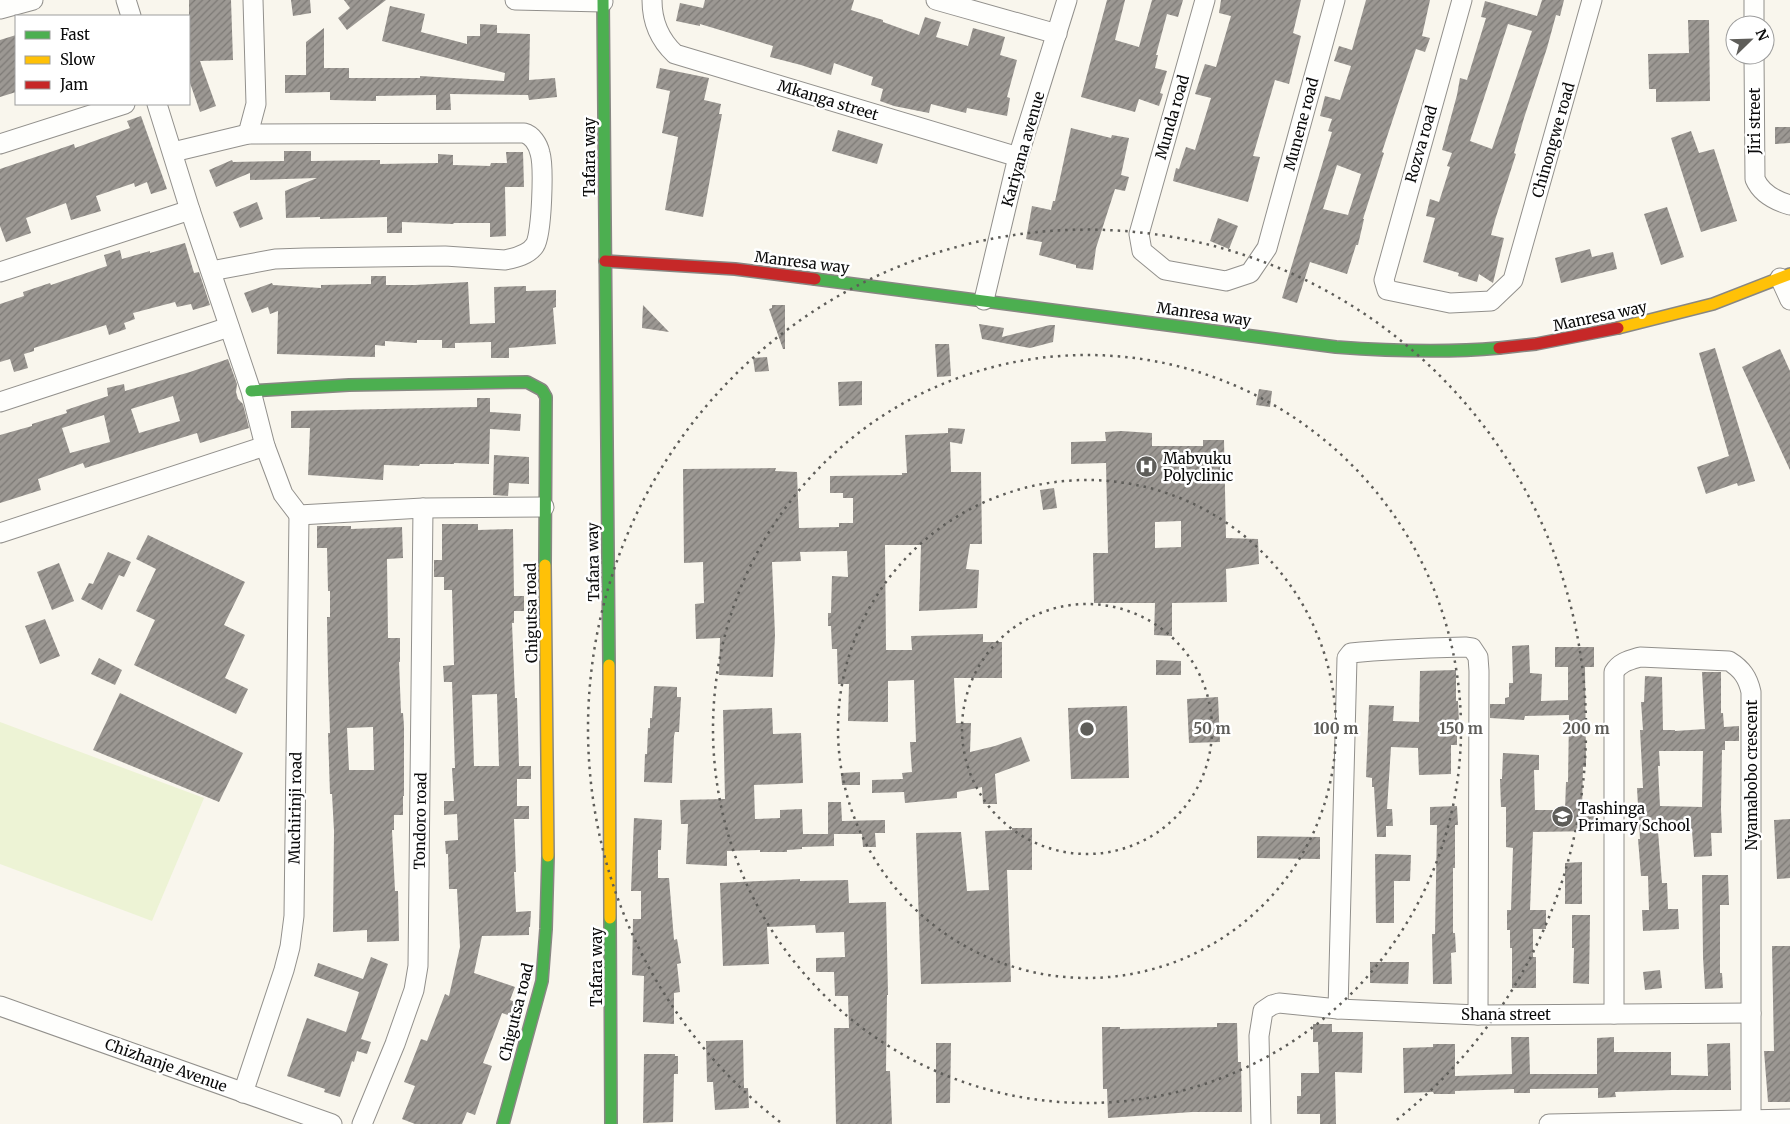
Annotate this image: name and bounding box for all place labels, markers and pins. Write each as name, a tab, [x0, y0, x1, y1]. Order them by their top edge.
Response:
place label: Mabvuku Polyclinic	[1163, 449, 1234, 485]
hospital icon: Mabvuku Polyclinic	[1135, 455, 1159, 479]
centre of rings	[1078, 720, 1096, 738]
place label: Tashinga Primary School	[1578, 799, 1691, 835]
school or university icon: Tashinga Primary School	[1550, 805, 1574, 829]

